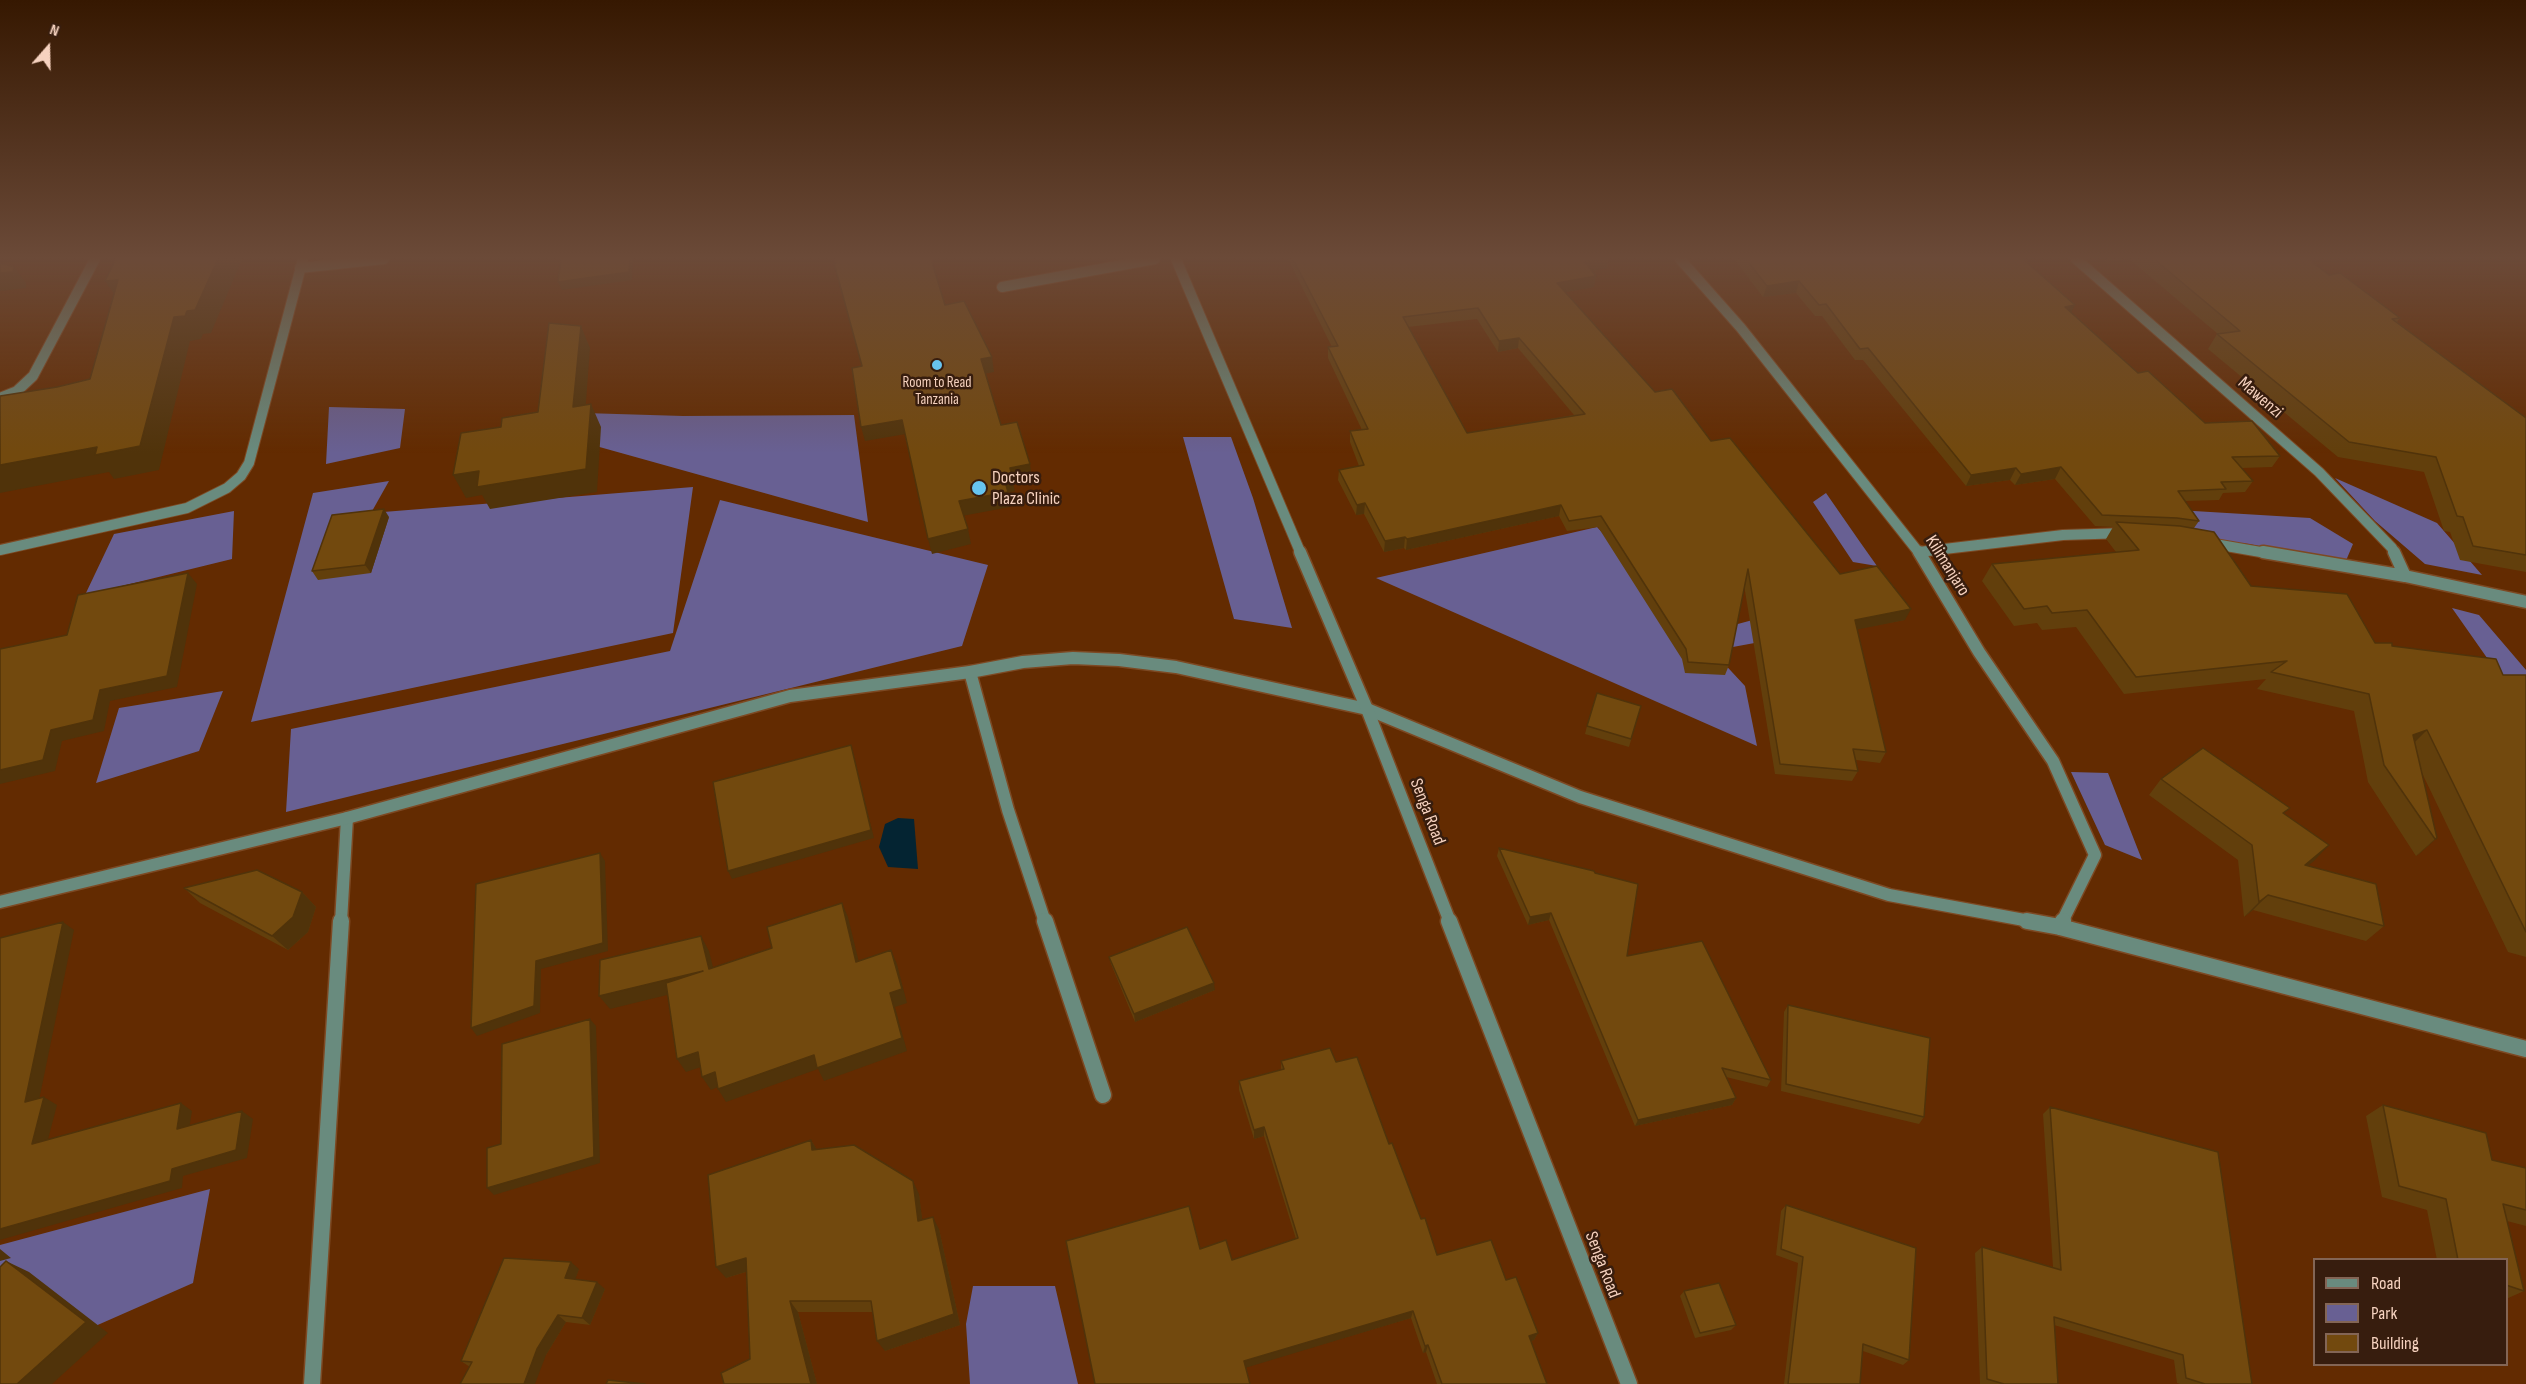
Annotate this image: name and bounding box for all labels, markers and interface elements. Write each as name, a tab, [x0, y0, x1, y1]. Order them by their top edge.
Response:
north arrow	[18, 18, 78, 78]
text: N	[47, 20, 62, 41]
marker: Room to Read Tanzania	[930, 358, 944, 372]
street label: Mawenzi	[2233, 373, 2287, 423]
place label: Room to Read Tanzania	[902, 374, 972, 409]
place label: Doctors Plaza Clinic	[992, 467, 1060, 510]
marker: Doctors Plaza Clinic	[970, 479, 988, 497]
street label: Kilimanjaro	[1920, 532, 1974, 600]
street label: Senga Road	[1404, 776, 1450, 848]
street label: Senga Road	[1579, 1229, 1625, 1301]
legend	[2313, 1258, 2508, 1366]
text: Road	[2371, 1273, 2401, 1294]
text: Park	[2371, 1303, 2397, 1324]
text: Building	[2371, 1333, 2419, 1354]

